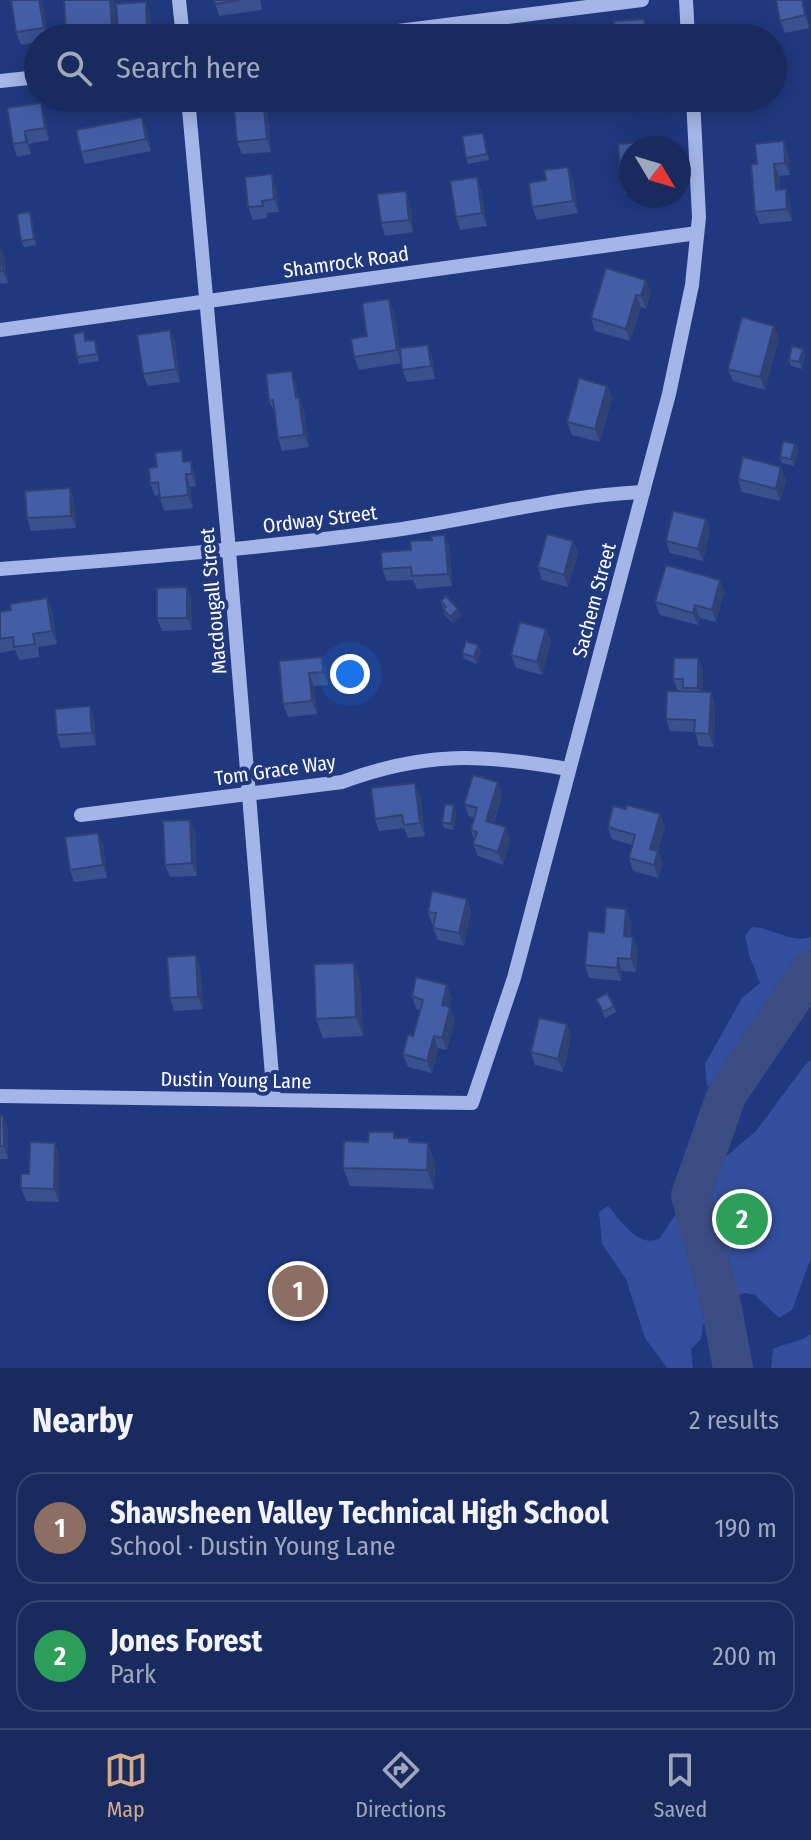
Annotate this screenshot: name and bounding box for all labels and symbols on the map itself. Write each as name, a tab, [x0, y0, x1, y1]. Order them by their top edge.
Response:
north arrow	[619, 136, 691, 208]
street label: Shamrock Road	[282, 241, 410, 283]
street label: Ordway Street	[262, 500, 379, 538]
street label: Macdougall Street	[195, 526, 231, 675]
street label: Sachem Street	[567, 539, 621, 660]
your location	[330, 654, 370, 694]
street label: Tom Grace Way	[213, 750, 337, 790]
street label: Dustin Young Lane	[160, 1067, 312, 1093]
pin: 2	[716, 1189, 768, 1249]
pin: 1	[272, 1261, 324, 1321]

